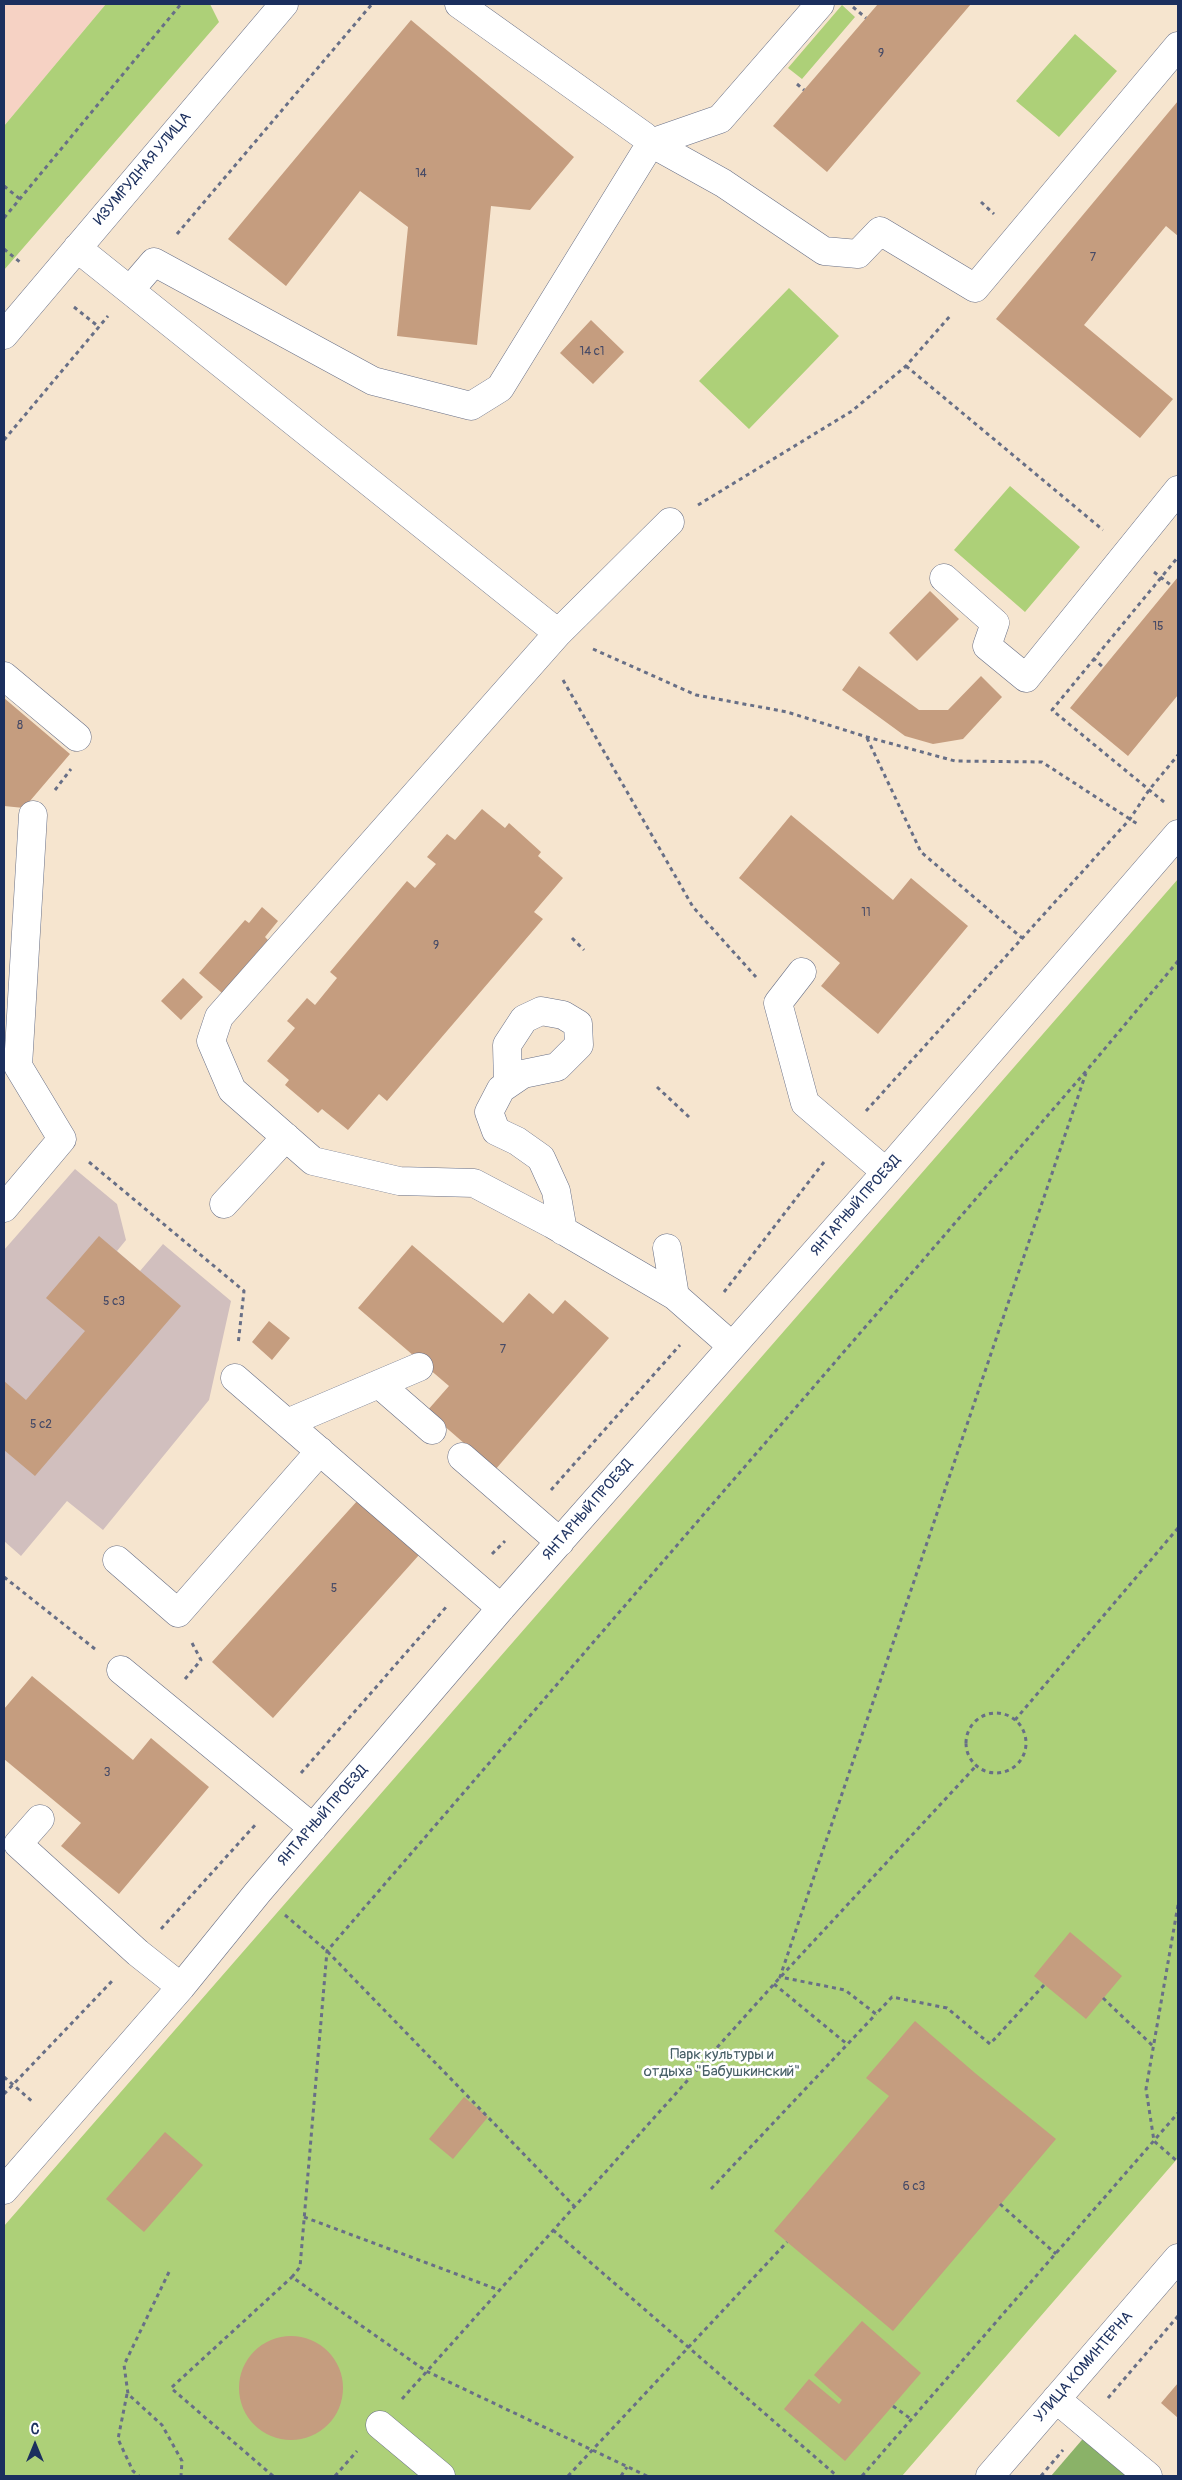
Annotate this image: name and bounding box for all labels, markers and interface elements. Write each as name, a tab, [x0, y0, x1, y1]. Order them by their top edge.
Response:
house number: 9	[878, 47, 884, 61]
street label: ИЗУМРУДНАЯ УЛИЦА	[91, 109, 195, 229]
house number: 14	[415, 167, 427, 181]
house number: 7	[1090, 251, 1096, 265]
house number: 14 с1	[579, 345, 605, 359]
house number: 15	[1152, 620, 1164, 634]
house number: 8	[17, 719, 23, 733]
house number: 11	[861, 906, 871, 920]
house number: 9	[433, 939, 439, 953]
street label: ЯНТАРНЫЙ ПРОЕЗД	[807, 1152, 905, 1260]
house number: 5 с3	[103, 1295, 125, 1309]
house number: 7	[500, 1343, 506, 1357]
house number: 5 с2	[30, 1418, 52, 1432]
street label: ЯНТАРНЫЙ ПРОЕЗД	[539, 1456, 637, 1564]
house number: 5	[331, 1582, 337, 1596]
street label: ЯНТАРНЫЙ ПРОЕЗД	[274, 1762, 372, 1870]
house number: 3	[104, 1766, 110, 1780]
park label: Парк культуры и отдыха "Бабушкинский"	[644, 2046, 800, 2081]
house number: 6 с3	[903, 2180, 925, 2194]
street label: УЛИЦА КОМИНТЕРНА	[1031, 2308, 1137, 2426]
north arrow	[10, 2420, 60, 2470]
text: С	[31, 2421, 39, 2438]

